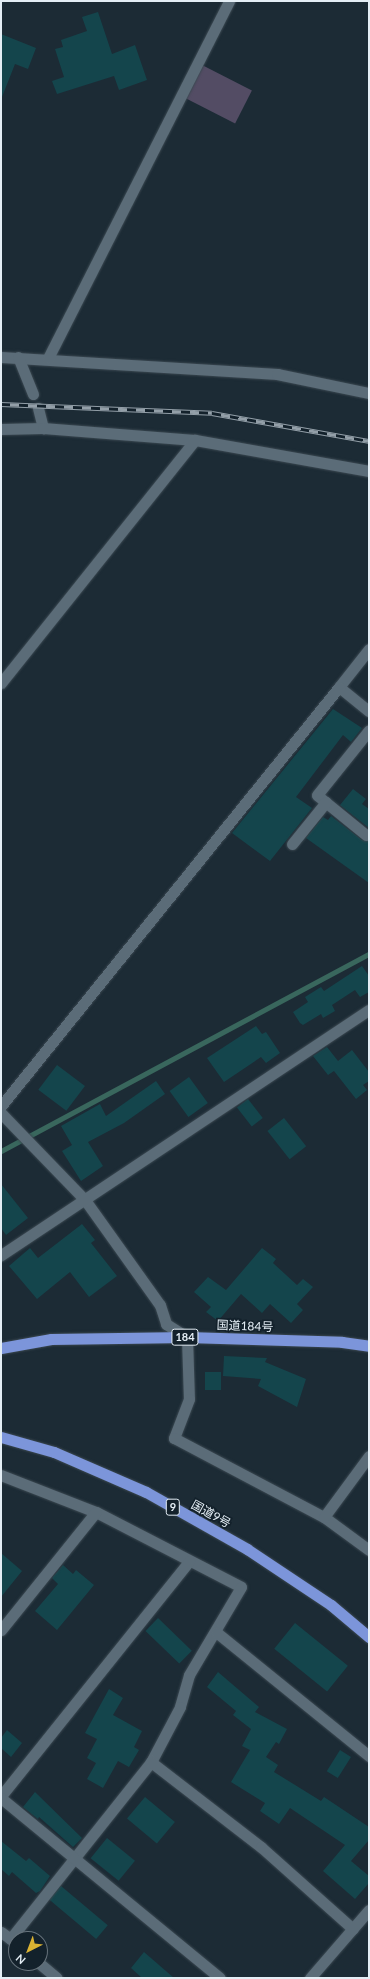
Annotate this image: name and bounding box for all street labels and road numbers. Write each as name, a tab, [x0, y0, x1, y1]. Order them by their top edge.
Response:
street label: 国道184号	[216, 1318, 274, 1334]
road number: 184	[171, 1328, 199, 1346]
street label: 国道9号	[189, 1497, 233, 1531]
road number: 9	[165, 1498, 181, 1516]

